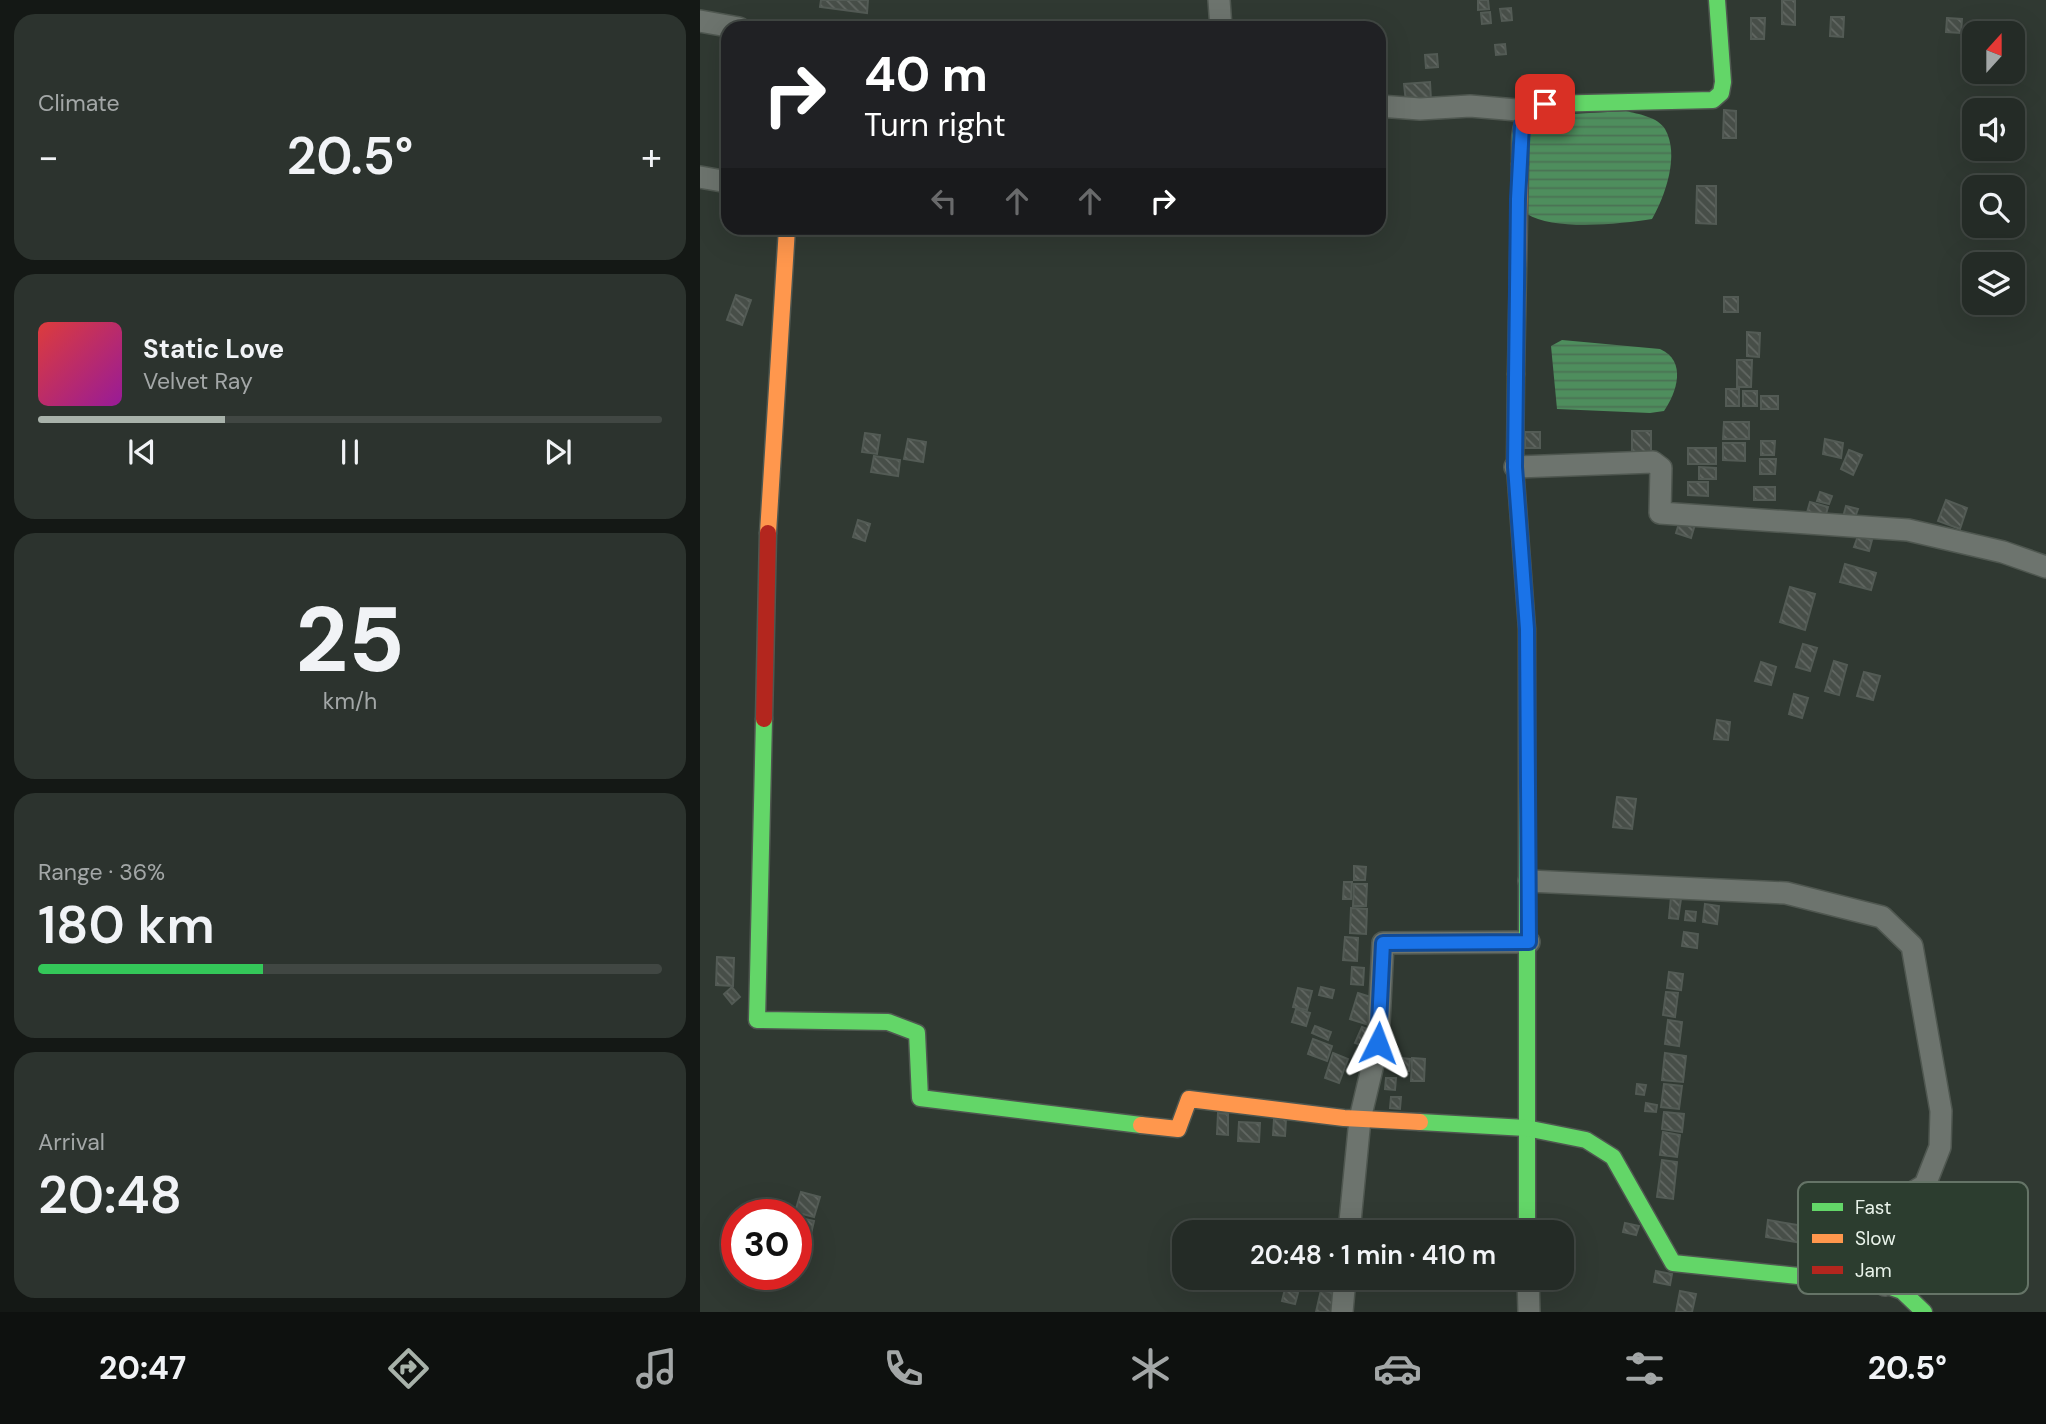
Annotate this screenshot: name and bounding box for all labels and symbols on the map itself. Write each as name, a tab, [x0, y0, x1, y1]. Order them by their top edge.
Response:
north arrow	[1962, 21, 2025, 84]
pin	[1515, 74, 1575, 134]
position arrow	[1341, 1006, 1415, 1080]
legend	[1798, 1182, 2028, 1294]
text: Fast	[1855, 1195, 1891, 1220]
speed limit sign: 30	[721, 1199, 812, 1290]
text: Slow	[1855, 1226, 1896, 1251]
text: Jam	[1855, 1258, 1892, 1283]

